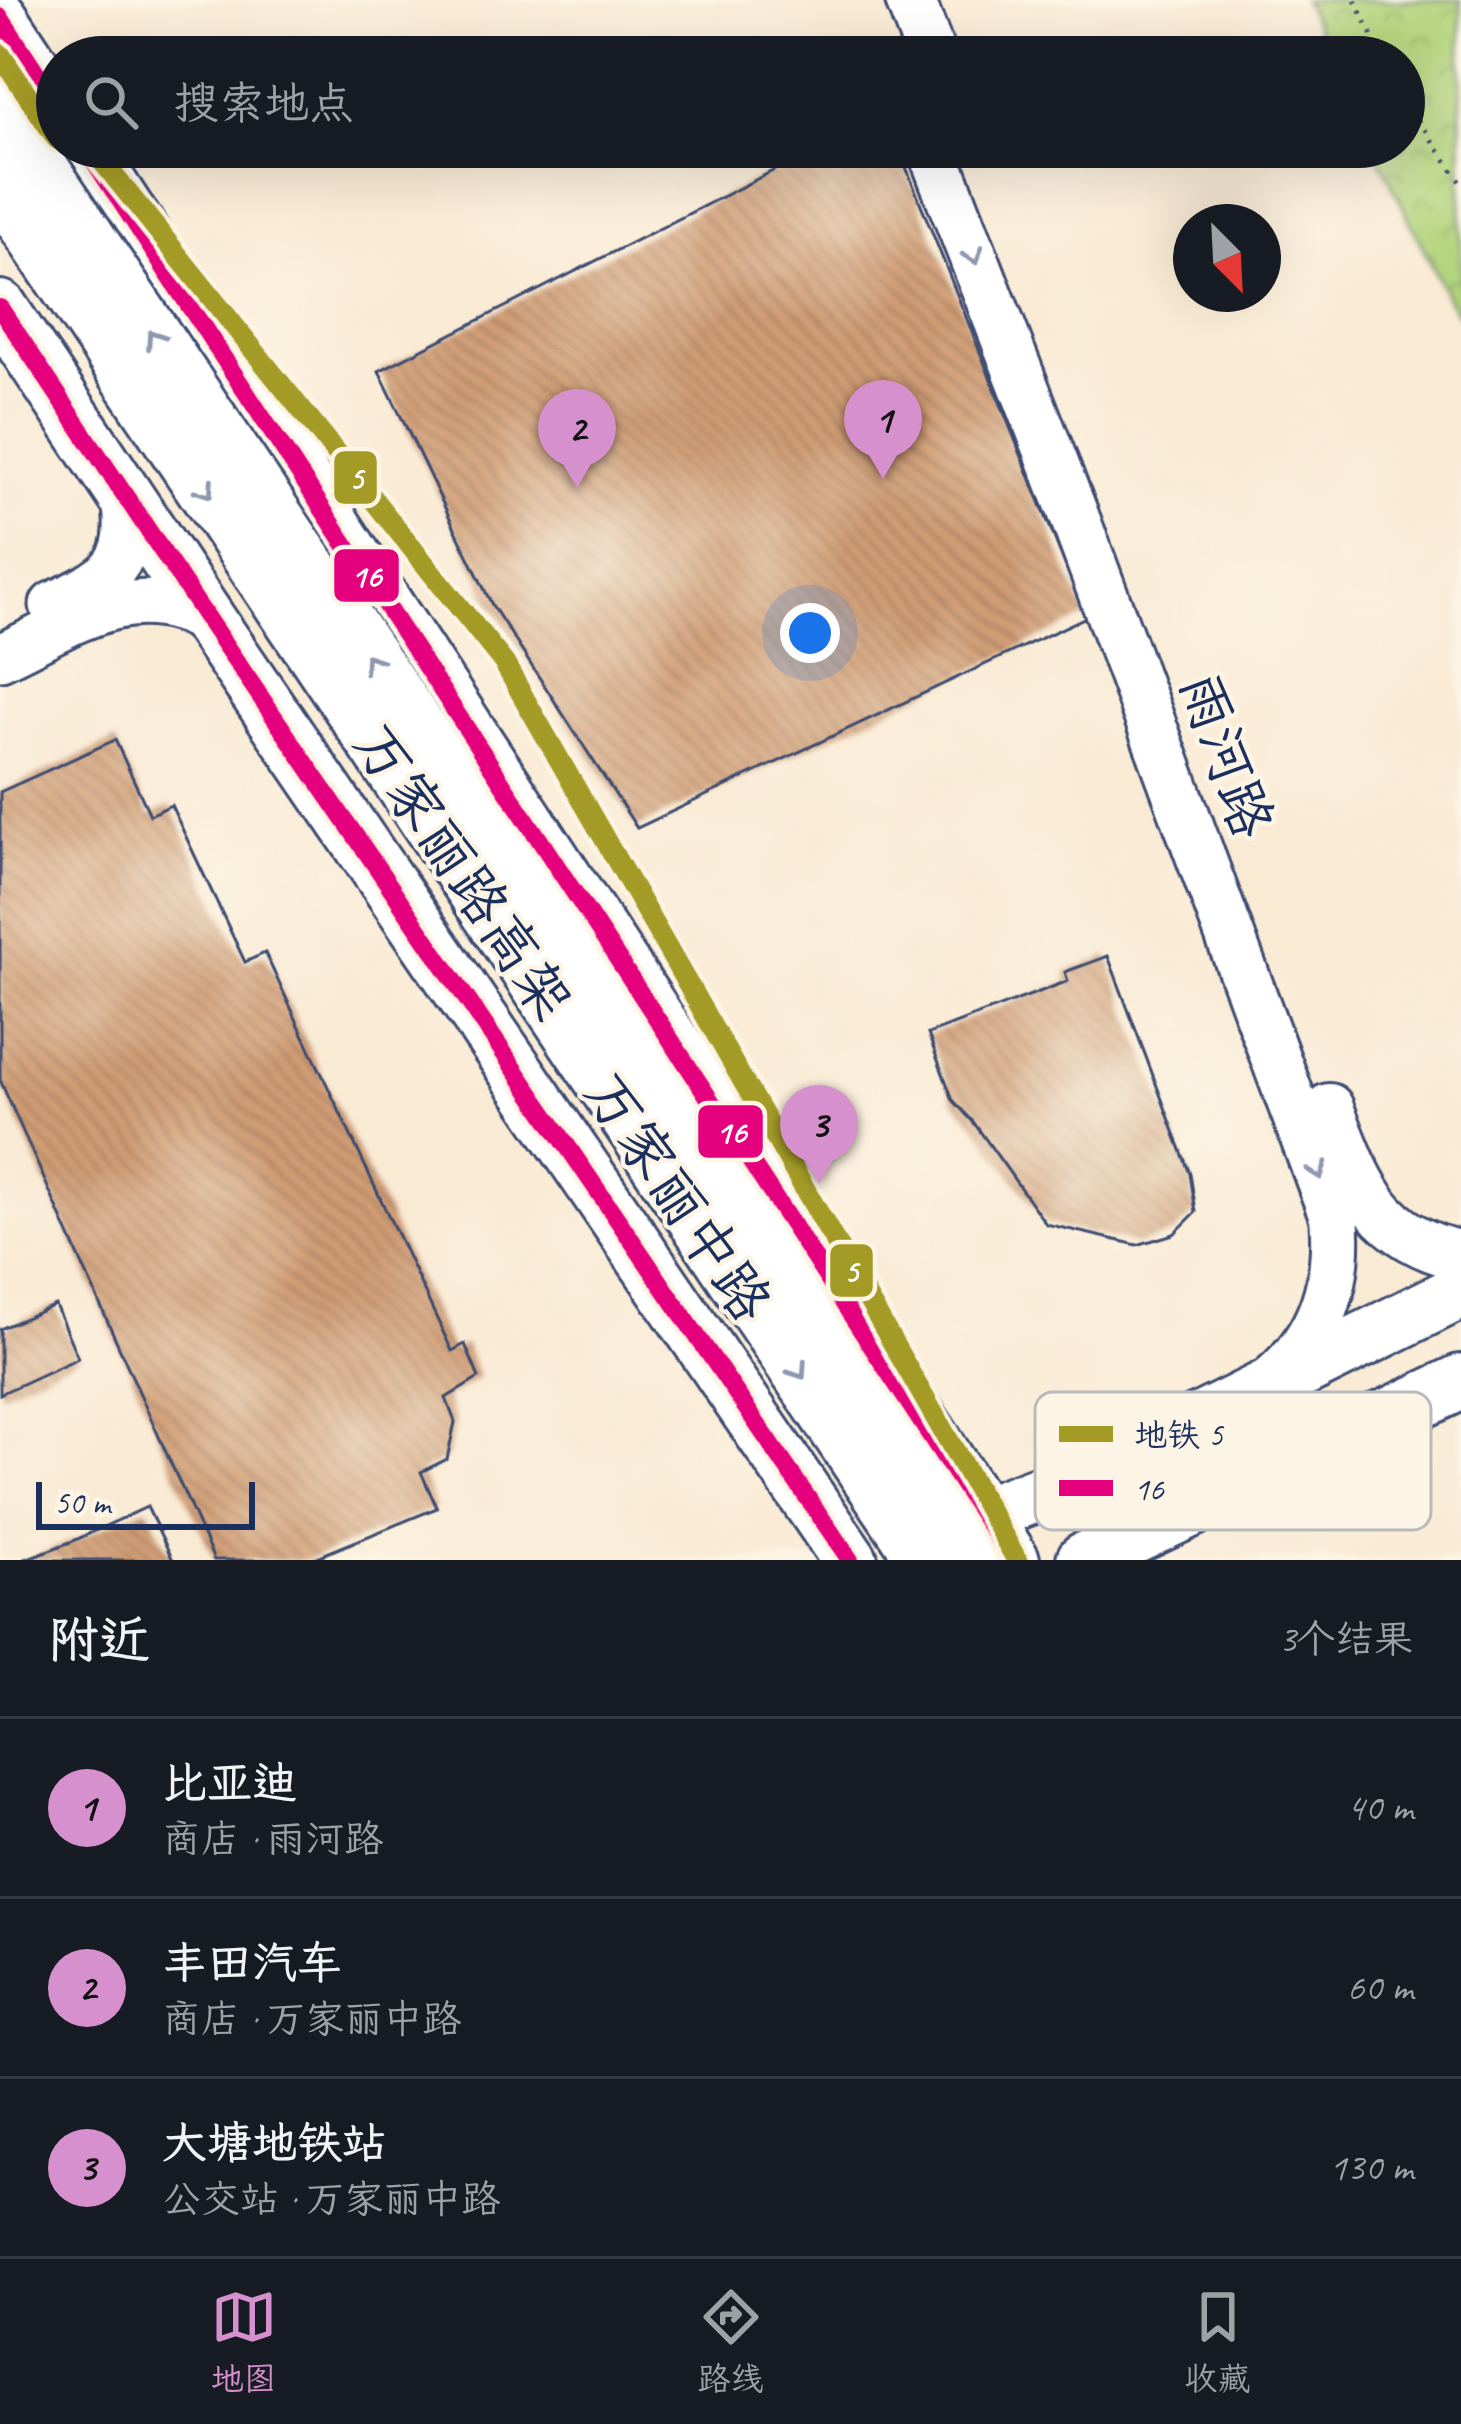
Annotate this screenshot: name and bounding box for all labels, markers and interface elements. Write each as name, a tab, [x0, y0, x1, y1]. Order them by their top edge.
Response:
search box	[36, 36, 1425, 168]
icon: search	[78, 69, 144, 135]
text: 搜索地点	[174, 75, 354, 132]
north arrow	[1173, 204, 1281, 312]
one-way arrow	[959, 244, 984, 265]
one-way arrow	[146, 330, 168, 352]
pin: 1	[844, 380, 922, 479]
pin: 2	[538, 389, 616, 488]
line badge: 5	[332, 449, 379, 506]
text: 5	[349, 457, 366, 499]
one-way arrow	[192, 476, 214, 498]
line badge: 16	[332, 547, 401, 604]
text: 16	[351, 555, 384, 597]
your location	[780, 603, 840, 663]
one-way arrow	[364, 653, 386, 675]
street label: 雨河路	[1163, 662, 1289, 848]
street label: 万家丽路高架	[338, 710, 588, 1034]
street label: 万家丽中路	[568, 1059, 788, 1335]
pin: 3	[780, 1085, 858, 1184]
line badge: 16	[696, 1103, 765, 1160]
text: 16	[716, 1111, 749, 1153]
one-way arrow	[1304, 1160, 1328, 1181]
line badge: 5	[828, 1242, 875, 1299]
text: 5	[844, 1250, 861, 1292]
one-way arrow	[785, 1357, 807, 1379]
legend	[1035, 1392, 1431, 1530]
text: 地铁 5	[1134, 1414, 1225, 1456]
text: 16	[1134, 1468, 1165, 1510]
scale bar	[36, 1476, 255, 1529]
text: 50 m	[54, 1482, 110, 1524]
text: 附近	[48, 1608, 150, 1672]
text: 3个结果	[1278, 1615, 1413, 1664]
text: 比亚迪	[162, 1755, 297, 1812]
text: 1	[78, 1783, 96, 1832]
text: 40 m	[1347, 1783, 1413, 1832]
text: 商店 · 雨河路	[162, 1815, 383, 1864]
text: 丰田汽车	[162, 1935, 342, 1992]
text: 2	[78, 1963, 96, 2012]
text: 60 m	[1347, 1963, 1413, 2012]
text: 商店 · 万家丽中路	[162, 1995, 461, 2044]
text: 大塘地铁站	[162, 2115, 387, 2172]
text: 3	[78, 2143, 96, 2192]
text: 130 m	[1329, 2143, 1413, 2192]
text: 公交站 · 万家丽中路	[162, 2175, 500, 2224]
tab: 地图	[211, 2284, 277, 2400]
tab: 路线	[698, 2284, 764, 2400]
tab: 收藏	[1185, 2284, 1251, 2400]

